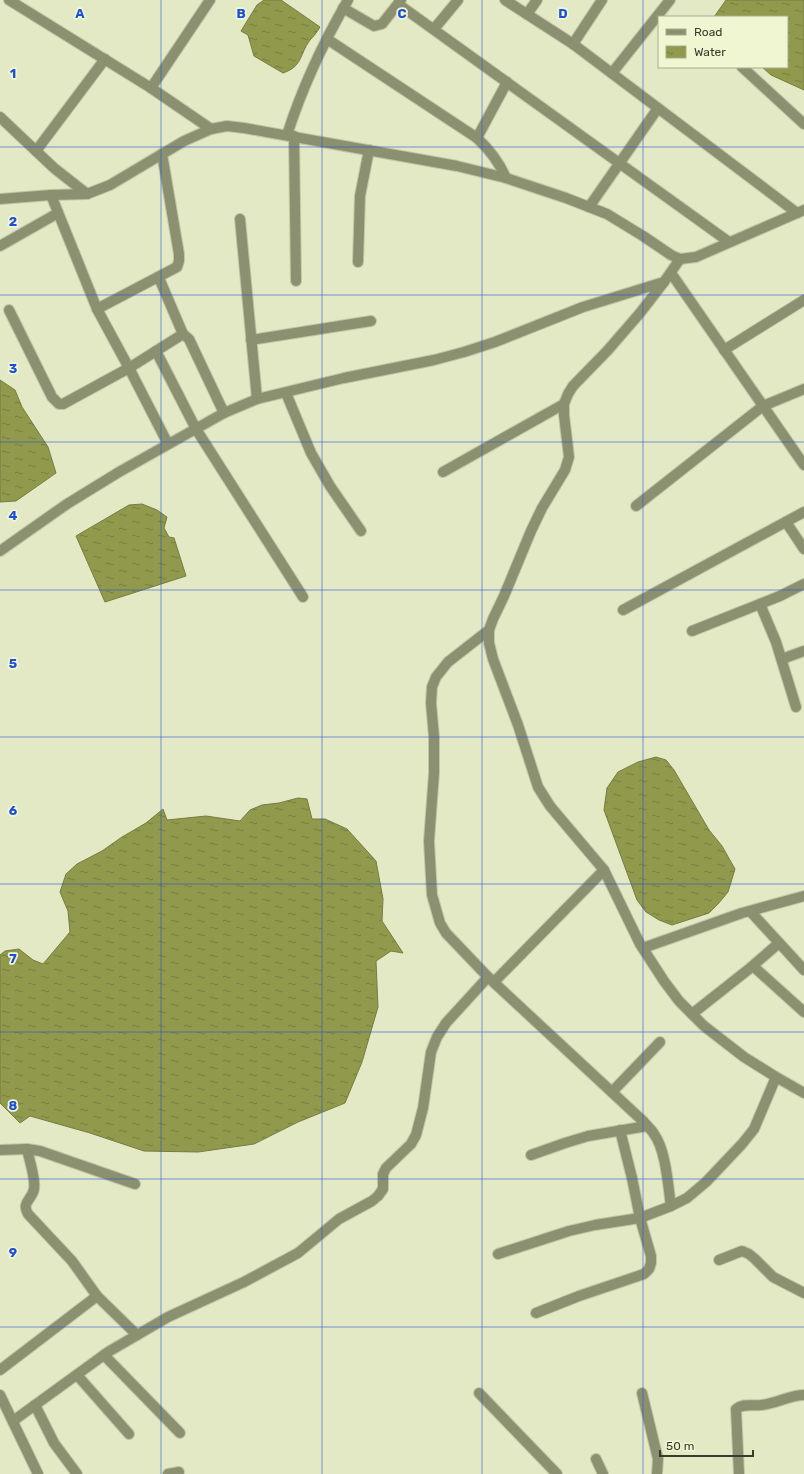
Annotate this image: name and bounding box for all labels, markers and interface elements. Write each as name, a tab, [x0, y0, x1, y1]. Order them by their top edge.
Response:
text: A	[75, 6, 85, 21]
text: B	[236, 6, 246, 21]
text: C	[397, 6, 407, 21]
text: D	[558, 6, 568, 21]
legend	[658, 16, 788, 68]
text: Road	[694, 25, 722, 39]
text: Water	[694, 45, 726, 59]
text: 1	[10, 66, 16, 81]
text: 2	[9, 214, 17, 229]
text: 3	[9, 361, 18, 376]
text: 4	[9, 508, 18, 523]
text: 5	[9, 656, 17, 671]
text: 6	[9, 803, 18, 818]
text: 7	[9, 951, 17, 966]
text: 8	[9, 1098, 18, 1113]
text: 9	[9, 1245, 17, 1260]
scale bar	[660, 1432, 753, 1458]
text: 50 m	[666, 1439, 694, 1453]

